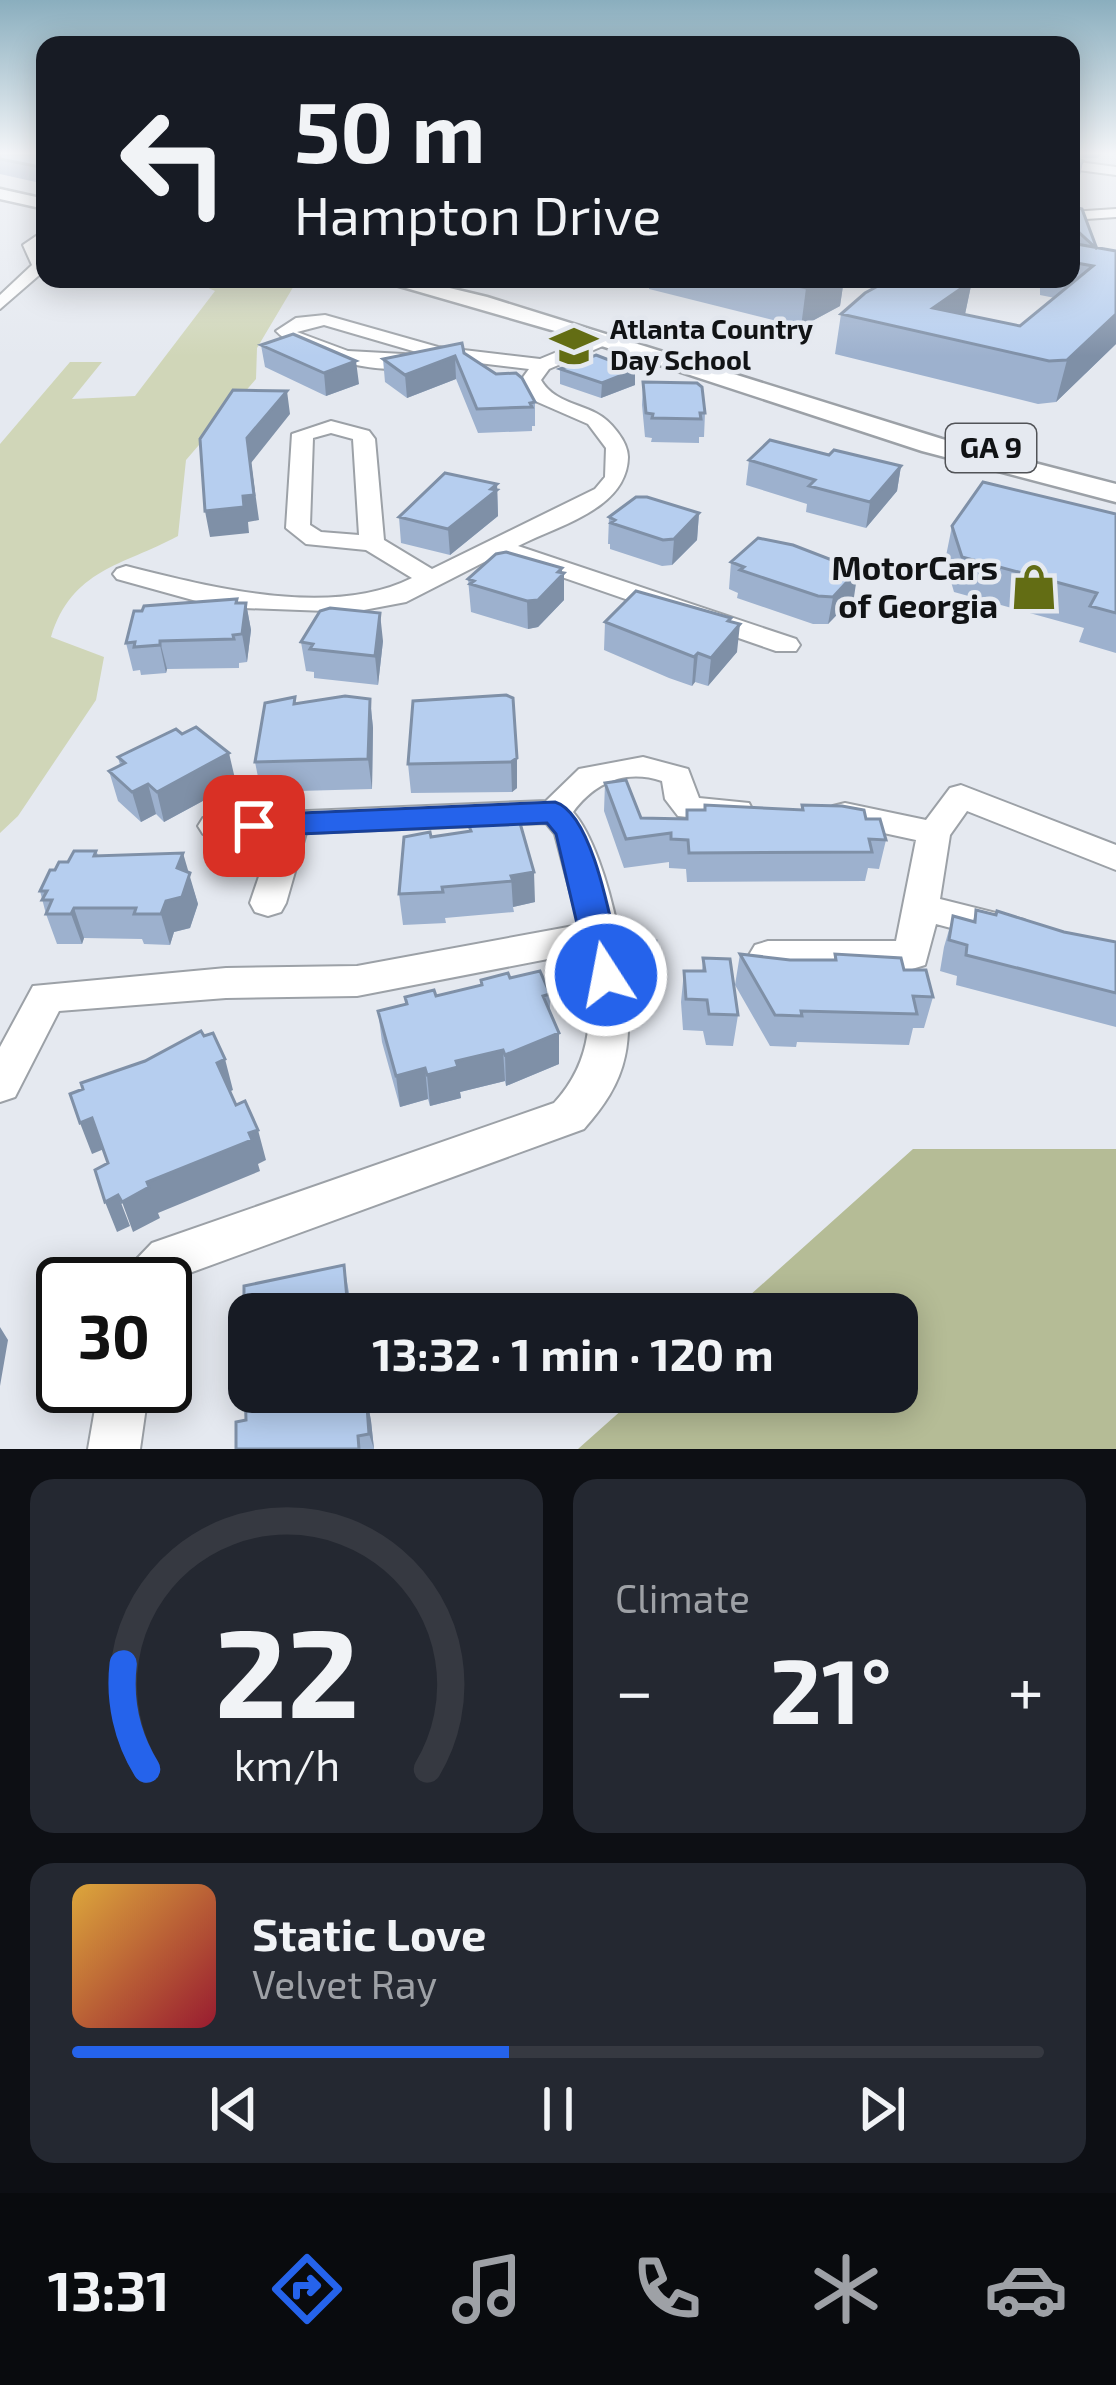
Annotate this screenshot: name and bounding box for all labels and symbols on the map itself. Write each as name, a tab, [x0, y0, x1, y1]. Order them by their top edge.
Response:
place label: Atlanta Country Day School	[610, 312, 814, 376]
school or university icon: Atlanta Country Day School	[549, 321, 599, 371]
road number: GA 9	[946, 424, 1036, 472]
place label: MotorCars of Georgia	[831, 547, 998, 625]
shop icon: MotorCars of Georgia	[1009, 562, 1059, 612]
pin	[203, 775, 305, 877]
position arrow	[543, 912, 669, 1038]
speed limit sign: 30	[36, 1257, 192, 1413]

